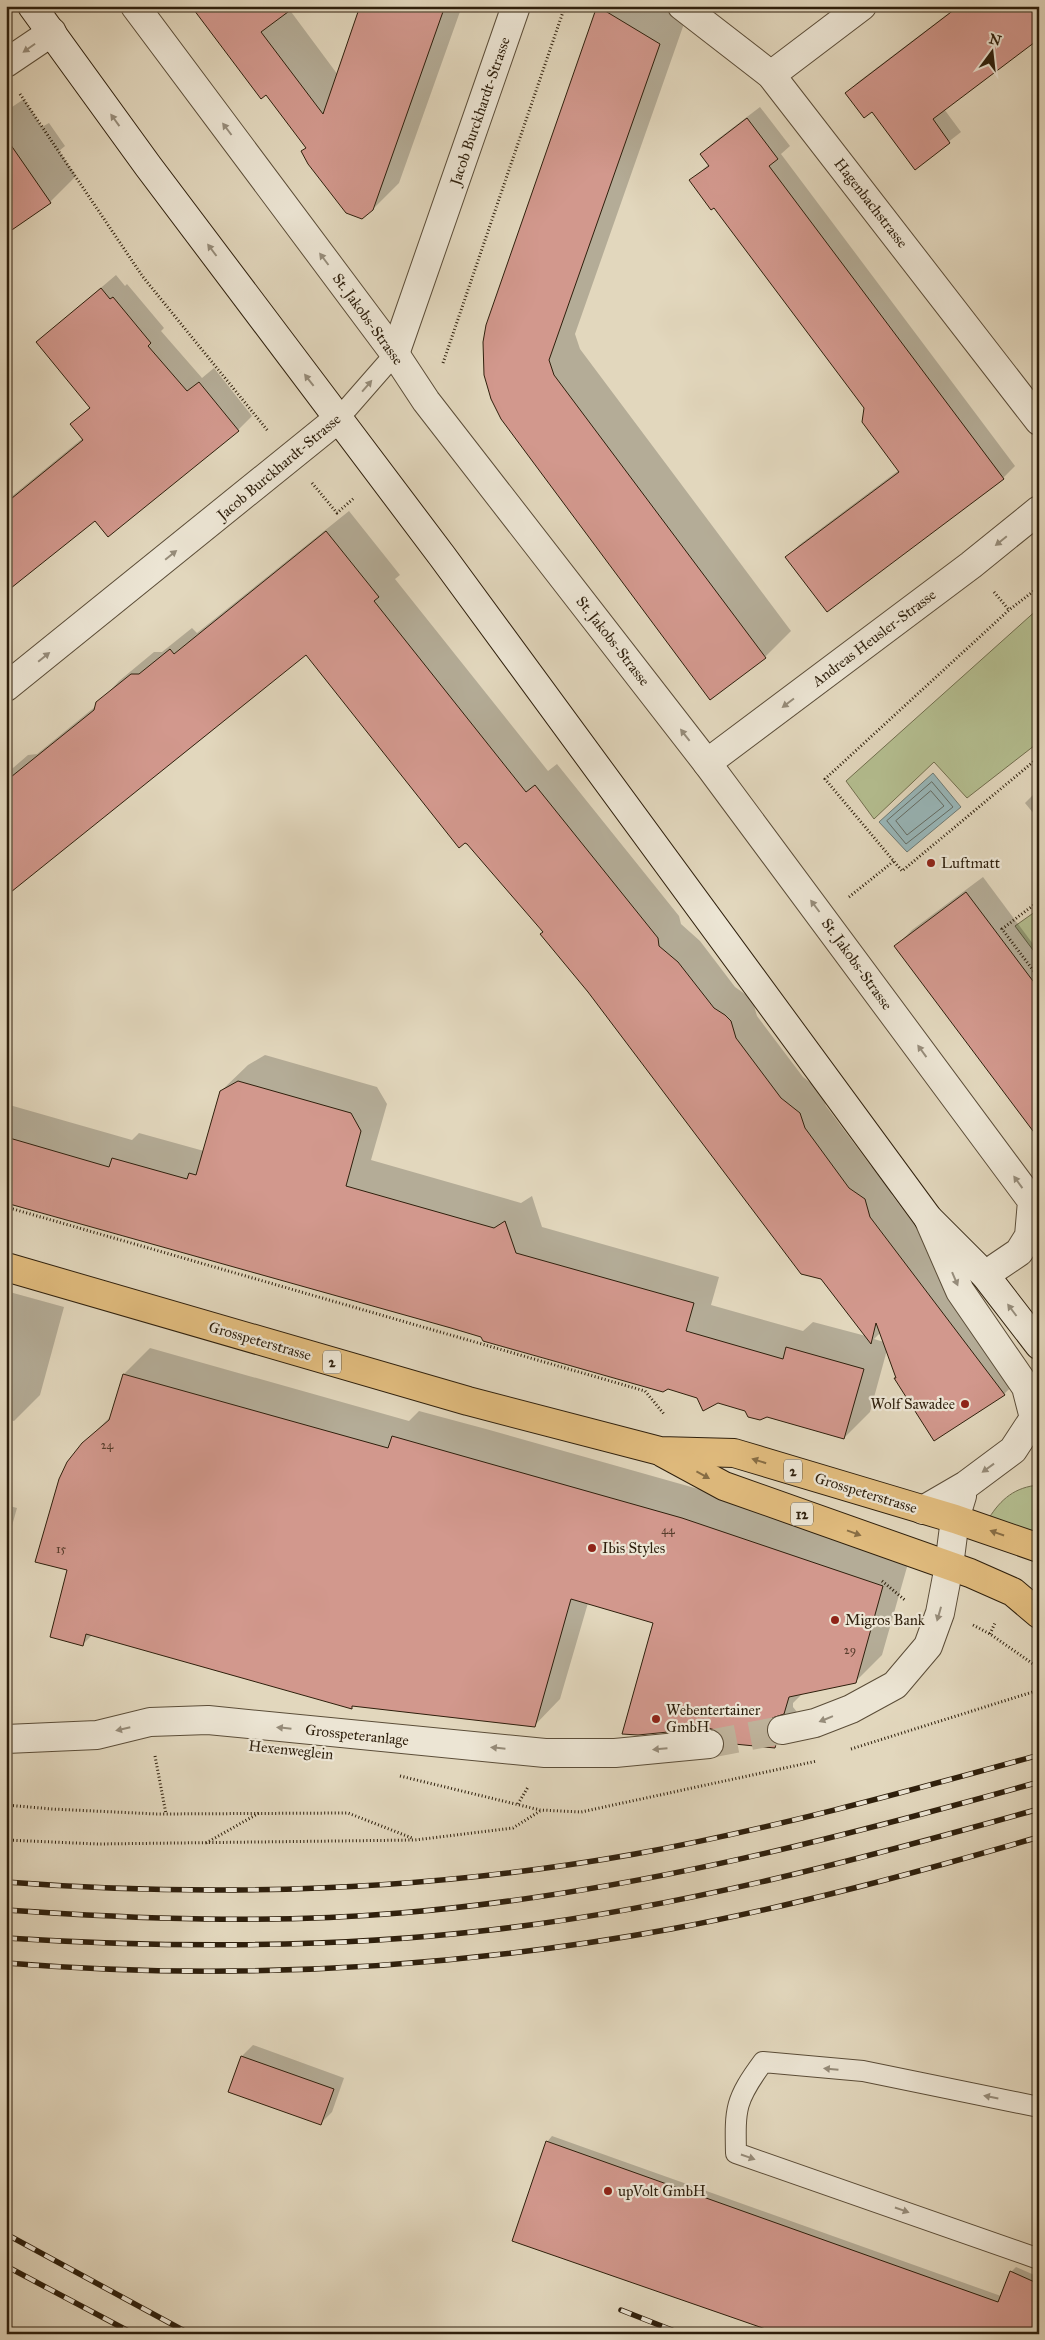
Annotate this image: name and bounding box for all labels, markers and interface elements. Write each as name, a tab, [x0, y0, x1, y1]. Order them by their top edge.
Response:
north arrow	[968, 28, 1018, 78]
text: N	[987, 30, 1003, 50]
street label: Jacob Burckhardt-Strasse	[446, 35, 515, 190]
one-way arrow	[22, 43, 36, 53]
one-way arrow	[110, 113, 120, 126]
one-way arrow	[221, 123, 232, 136]
street label: Hagenbachstrasse	[830, 155, 912, 251]
one-way arrow	[206, 244, 217, 257]
one-way arrow	[319, 252, 329, 266]
street label: St. Jakobs-Strasse	[328, 270, 407, 369]
one-way arrow	[304, 374, 315, 387]
one-way arrow	[361, 381, 373, 393]
street label: Jacob Burckhardt-Strasse	[212, 410, 345, 526]
one-way arrow	[995, 535, 1008, 546]
one-way arrow	[164, 550, 177, 561]
street label: Andreas Heusler-Strasse	[808, 586, 939, 691]
street label: St. Jakobs-Strasse	[572, 593, 654, 690]
one-way arrow	[37, 651, 50, 662]
one-way arrow	[782, 697, 795, 708]
one-way arrow	[680, 728, 690, 742]
place label: Luftmatt	[941, 854, 1001, 872]
marker: Luftmatt	[925, 857, 937, 869]
one-way arrow	[809, 900, 820, 913]
street label: St. Jakobs-Strasse	[817, 915, 896, 1014]
one-way arrow	[916, 1045, 927, 1058]
one-way arrow	[1013, 1175, 1023, 1189]
one-way arrow	[951, 1272, 959, 1286]
one-way arrow	[1007, 1303, 1017, 1317]
street label: Grosspeterstrasse	[207, 1318, 313, 1364]
road number: 2	[323, 1350, 341, 1374]
place label: Wolf Sawadee	[870, 1395, 955, 1413]
marker: Wolf Sawadee	[959, 1398, 971, 1410]
house number: 24	[101, 1438, 114, 1452]
one-way arrow	[751, 1456, 766, 1464]
road number: 2	[784, 1460, 802, 1482]
one-way arrow	[982, 1463, 995, 1474]
street label: Grosspeterstrasse	[813, 1469, 919, 1517]
one-way arrow	[696, 1470, 709, 1479]
road number: 12	[791, 1502, 813, 1526]
house number: 44	[661, 1523, 675, 1537]
one-way arrow	[847, 1529, 862, 1537]
one-way arrow	[989, 1529, 1004, 1537]
place label: Ibis Styles	[602, 1539, 665, 1557]
house number: 15	[56, 1542, 67, 1556]
marker: Ibis Styles	[586, 1542, 598, 1554]
one-way arrow	[935, 1606, 943, 1621]
place label: Migros Bank	[845, 1611, 925, 1629]
marker: Migros Bank	[829, 1614, 841, 1626]
house number: 29	[844, 1643, 856, 1657]
place label: Webentertainer GmbH	[666, 1701, 761, 1736]
marker: Webentertainer GmbH	[650, 1713, 662, 1725]
one-way arrow	[818, 1715, 833, 1723]
street label: Grosspeteranlage	[304, 1721, 410, 1749]
one-way arrow	[276, 1723, 292, 1731]
one-way arrow	[115, 1725, 130, 1733]
street label: Hexenweglein	[248, 1737, 334, 1763]
one-way arrow	[490, 1744, 506, 1752]
one-way arrow	[652, 1745, 668, 1753]
one-way arrow	[823, 2064, 839, 2072]
one-way arrow	[983, 2093, 999, 2101]
one-way arrow	[741, 2153, 756, 2161]
place label: upVolt GmbH	[618, 2182, 706, 2200]
marker: upVolt GmbH	[602, 2185, 614, 2197]
one-way arrow	[894, 2207, 909, 2214]

